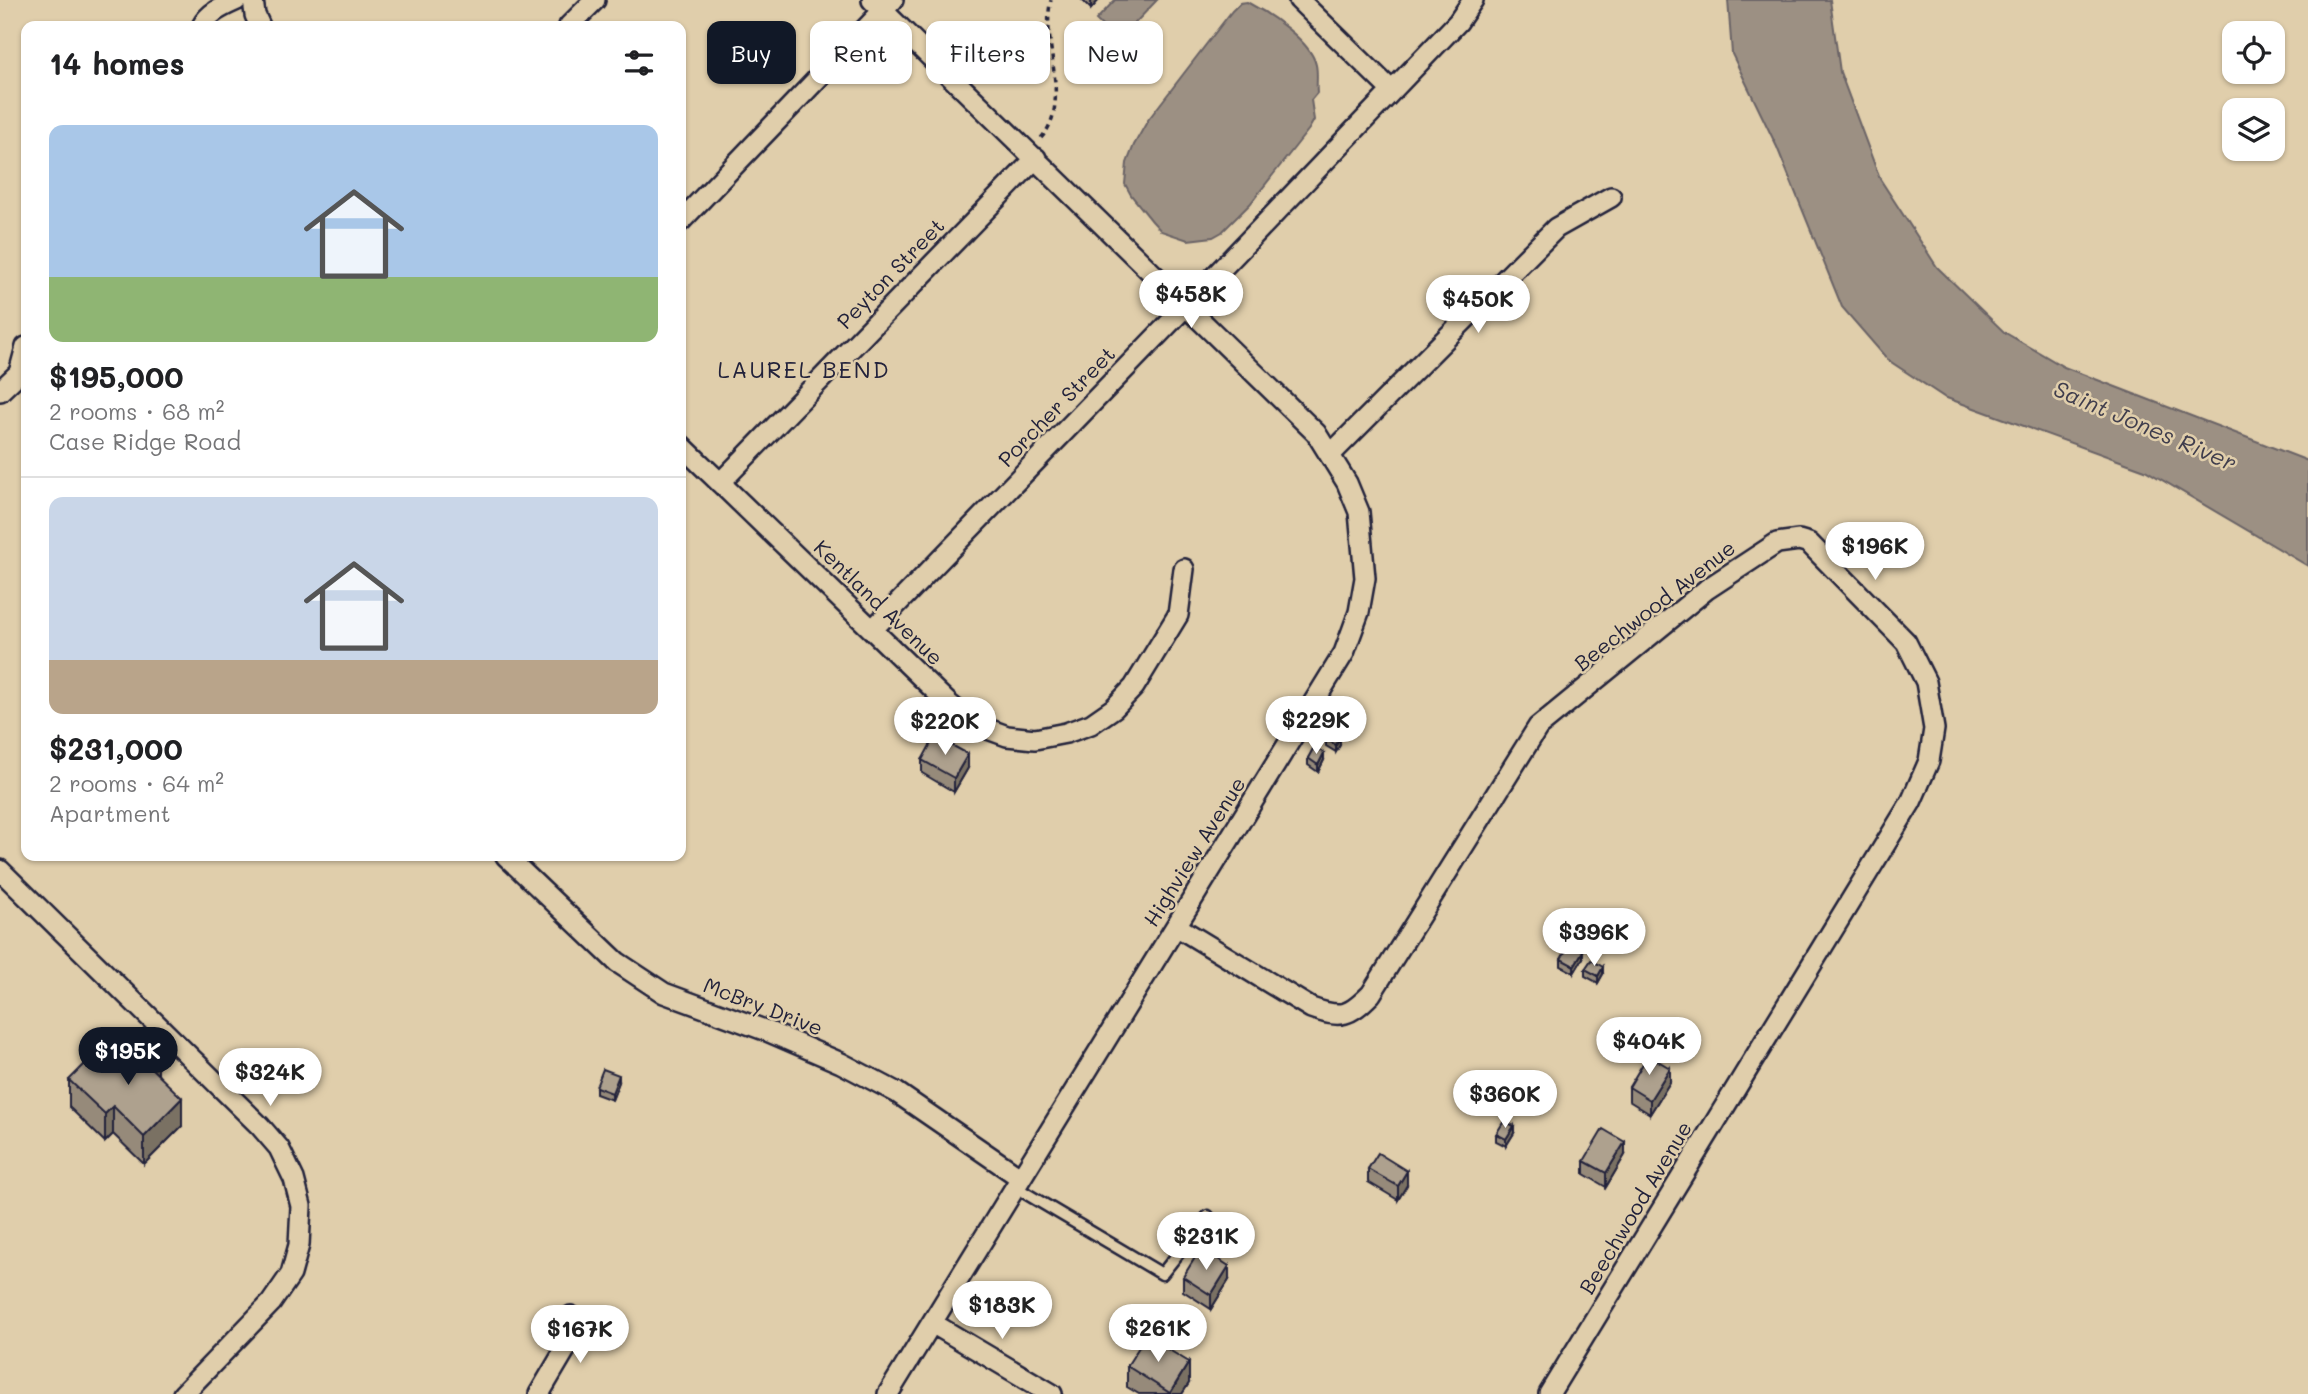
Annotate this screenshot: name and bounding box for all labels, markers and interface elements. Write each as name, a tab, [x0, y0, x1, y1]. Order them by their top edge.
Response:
chip: Buy	[707, 21, 796, 84]
chip: Rent	[810, 21, 912, 84]
chip: Filters	[926, 21, 1050, 84]
chip: New	[1064, 21, 1163, 84]
map controls	[2222, 21, 2285, 161]
button: locate	[2222, 21, 2285, 84]
text: 14 homes	[49, 43, 185, 83]
icon: filters	[620, 44, 658, 82]
button: layers	[2222, 98, 2285, 161]
icon: home	[291, 171, 417, 297]
street label: Peyton Street	[830, 212, 950, 334]
pin: $458K	[1142, 270, 1240, 330]
pin: $450K	[1429, 276, 1527, 335]
text: $458K	[1155, 278, 1227, 308]
text: $450K	[1442, 283, 1514, 313]
street label: Porcher Street	[992, 340, 1120, 472]
district label: LAUREL BEND	[718, 354, 890, 384]
text: $195,000	[49, 356, 183, 396]
water label: Saint Jones River	[2049, 373, 2241, 477]
text: 2 rooms · 68 m²	[49, 396, 224, 426]
text: Case Ridge Road	[49, 426, 241, 456]
pin: $196K	[1826, 522, 1924, 582]
text: $196K	[1841, 530, 1909, 560]
street label: Kentland Avenue	[809, 533, 949, 670]
street label: Beechwood Avenue	[1568, 533, 1740, 676]
icon: home	[291, 543, 417, 669]
pin: $229K	[1267, 696, 1365, 756]
pin: $220K	[896, 698, 994, 757]
text: $229K	[1282, 704, 1350, 734]
text: $220K	[910, 705, 980, 735]
text: $231,000	[49, 728, 183, 768]
text: 2 rooms · 64 m²	[49, 768, 224, 798]
street label: Highview Avenue	[1137, 771, 1251, 931]
text: Apartment	[49, 798, 171, 828]
pin: $396K	[1545, 908, 1643, 968]
text: $396K	[1559, 916, 1629, 946]
street label: McBry Drive	[700, 970, 827, 1041]
pin: $404K	[1600, 1018, 1698, 1077]
text: $404K	[1612, 1025, 1686, 1055]
pin: $195K	[79, 1028, 177, 1087]
text: $195K	[95, 1035, 161, 1065]
pin: $324K	[221, 1048, 319, 1108]
text: $324K	[235, 1056, 305, 1086]
pin: $360K	[1456, 1070, 1554, 1130]
text: $360K	[1469, 1078, 1541, 1108]
street label: Beechwood Avenue	[1572, 1116, 1697, 1299]
pin: $231K	[1157, 1212, 1255, 1272]
text: $231K	[1173, 1220, 1239, 1250]
pin: $183K	[953, 1282, 1051, 1341]
text: $183K	[968, 1289, 1036, 1319]
pin: $261K	[1109, 1304, 1207, 1364]
pin: $167K	[531, 1306, 629, 1365]
text: $261K	[1125, 1312, 1191, 1342]
text: $167K	[547, 1313, 613, 1343]

